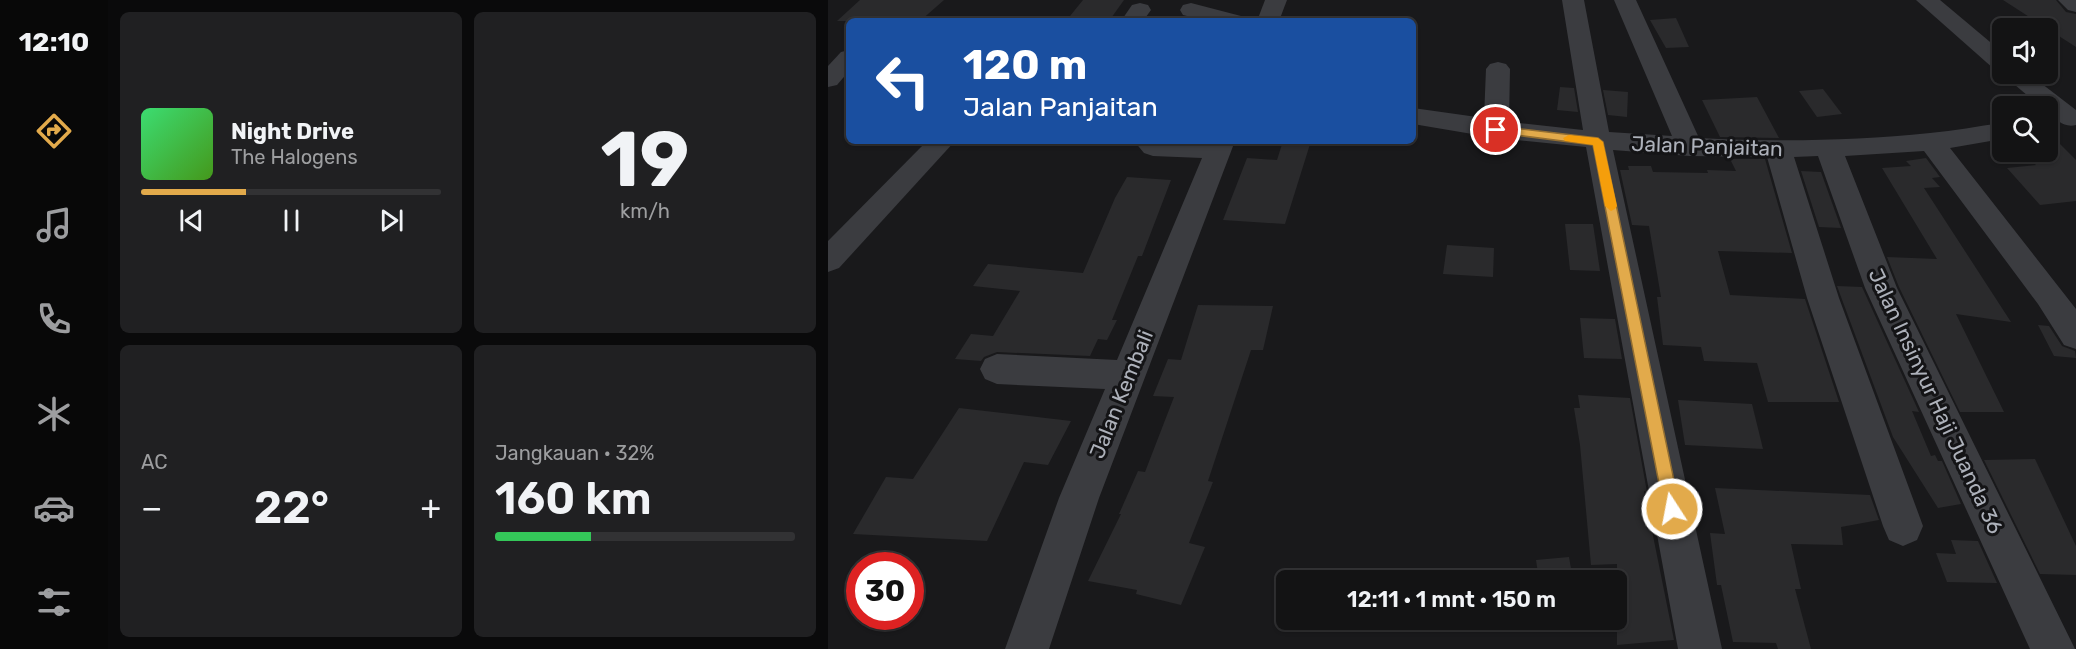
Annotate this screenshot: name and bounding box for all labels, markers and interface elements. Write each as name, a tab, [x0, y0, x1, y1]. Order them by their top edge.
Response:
map controls	[1992, 18, 2058, 162]
button: sound	[1992, 18, 2058, 84]
text: 12:10	[19, 26, 89, 58]
text: 120 m	[963, 40, 1087, 90]
icon: left	[864, 42, 942, 120]
text: Jalan Panjaitan	[963, 91, 1158, 123]
button: search	[1992, 96, 2058, 162]
pin	[1470, 104, 1521, 155]
icon: directions	[33, 110, 75, 152]
text: 19	[601, 113, 689, 206]
icon: arrive	[1479, 113, 1512, 146]
text: Night Drive	[231, 118, 354, 145]
street label: Jalan Panjaitan	[1631, 131, 1783, 161]
text: The Halogens	[231, 145, 358, 169]
text: km/h	[620, 199, 670, 223]
icon: music	[33, 204, 75, 246]
icon: previous	[175, 204, 208, 237]
icon: pause	[275, 204, 308, 237]
icon: next	[375, 204, 408, 237]
street label: Jalan Insinyur Haji Juanda 36	[1863, 264, 2009, 538]
icon: phone	[33, 298, 75, 340]
street label: Jalan Kembali	[1084, 326, 1158, 462]
icon: climate	[33, 393, 75, 435]
text: Jangkauan · 32%	[495, 441, 654, 465]
text: AC	[141, 450, 167, 474]
text: 160 km	[495, 472, 652, 525]
position arrow	[1640, 477, 1704, 541]
text: 22°	[254, 481, 329, 534]
icon: car	[33, 487, 75, 529]
text: −	[141, 488, 162, 527]
text: +	[420, 488, 441, 527]
speed limit sign: 30	[846, 552, 924, 630]
icon: filters	[33, 581, 75, 623]
text: 12:11 · 1 mnt · 150 m	[1347, 586, 1556, 613]

